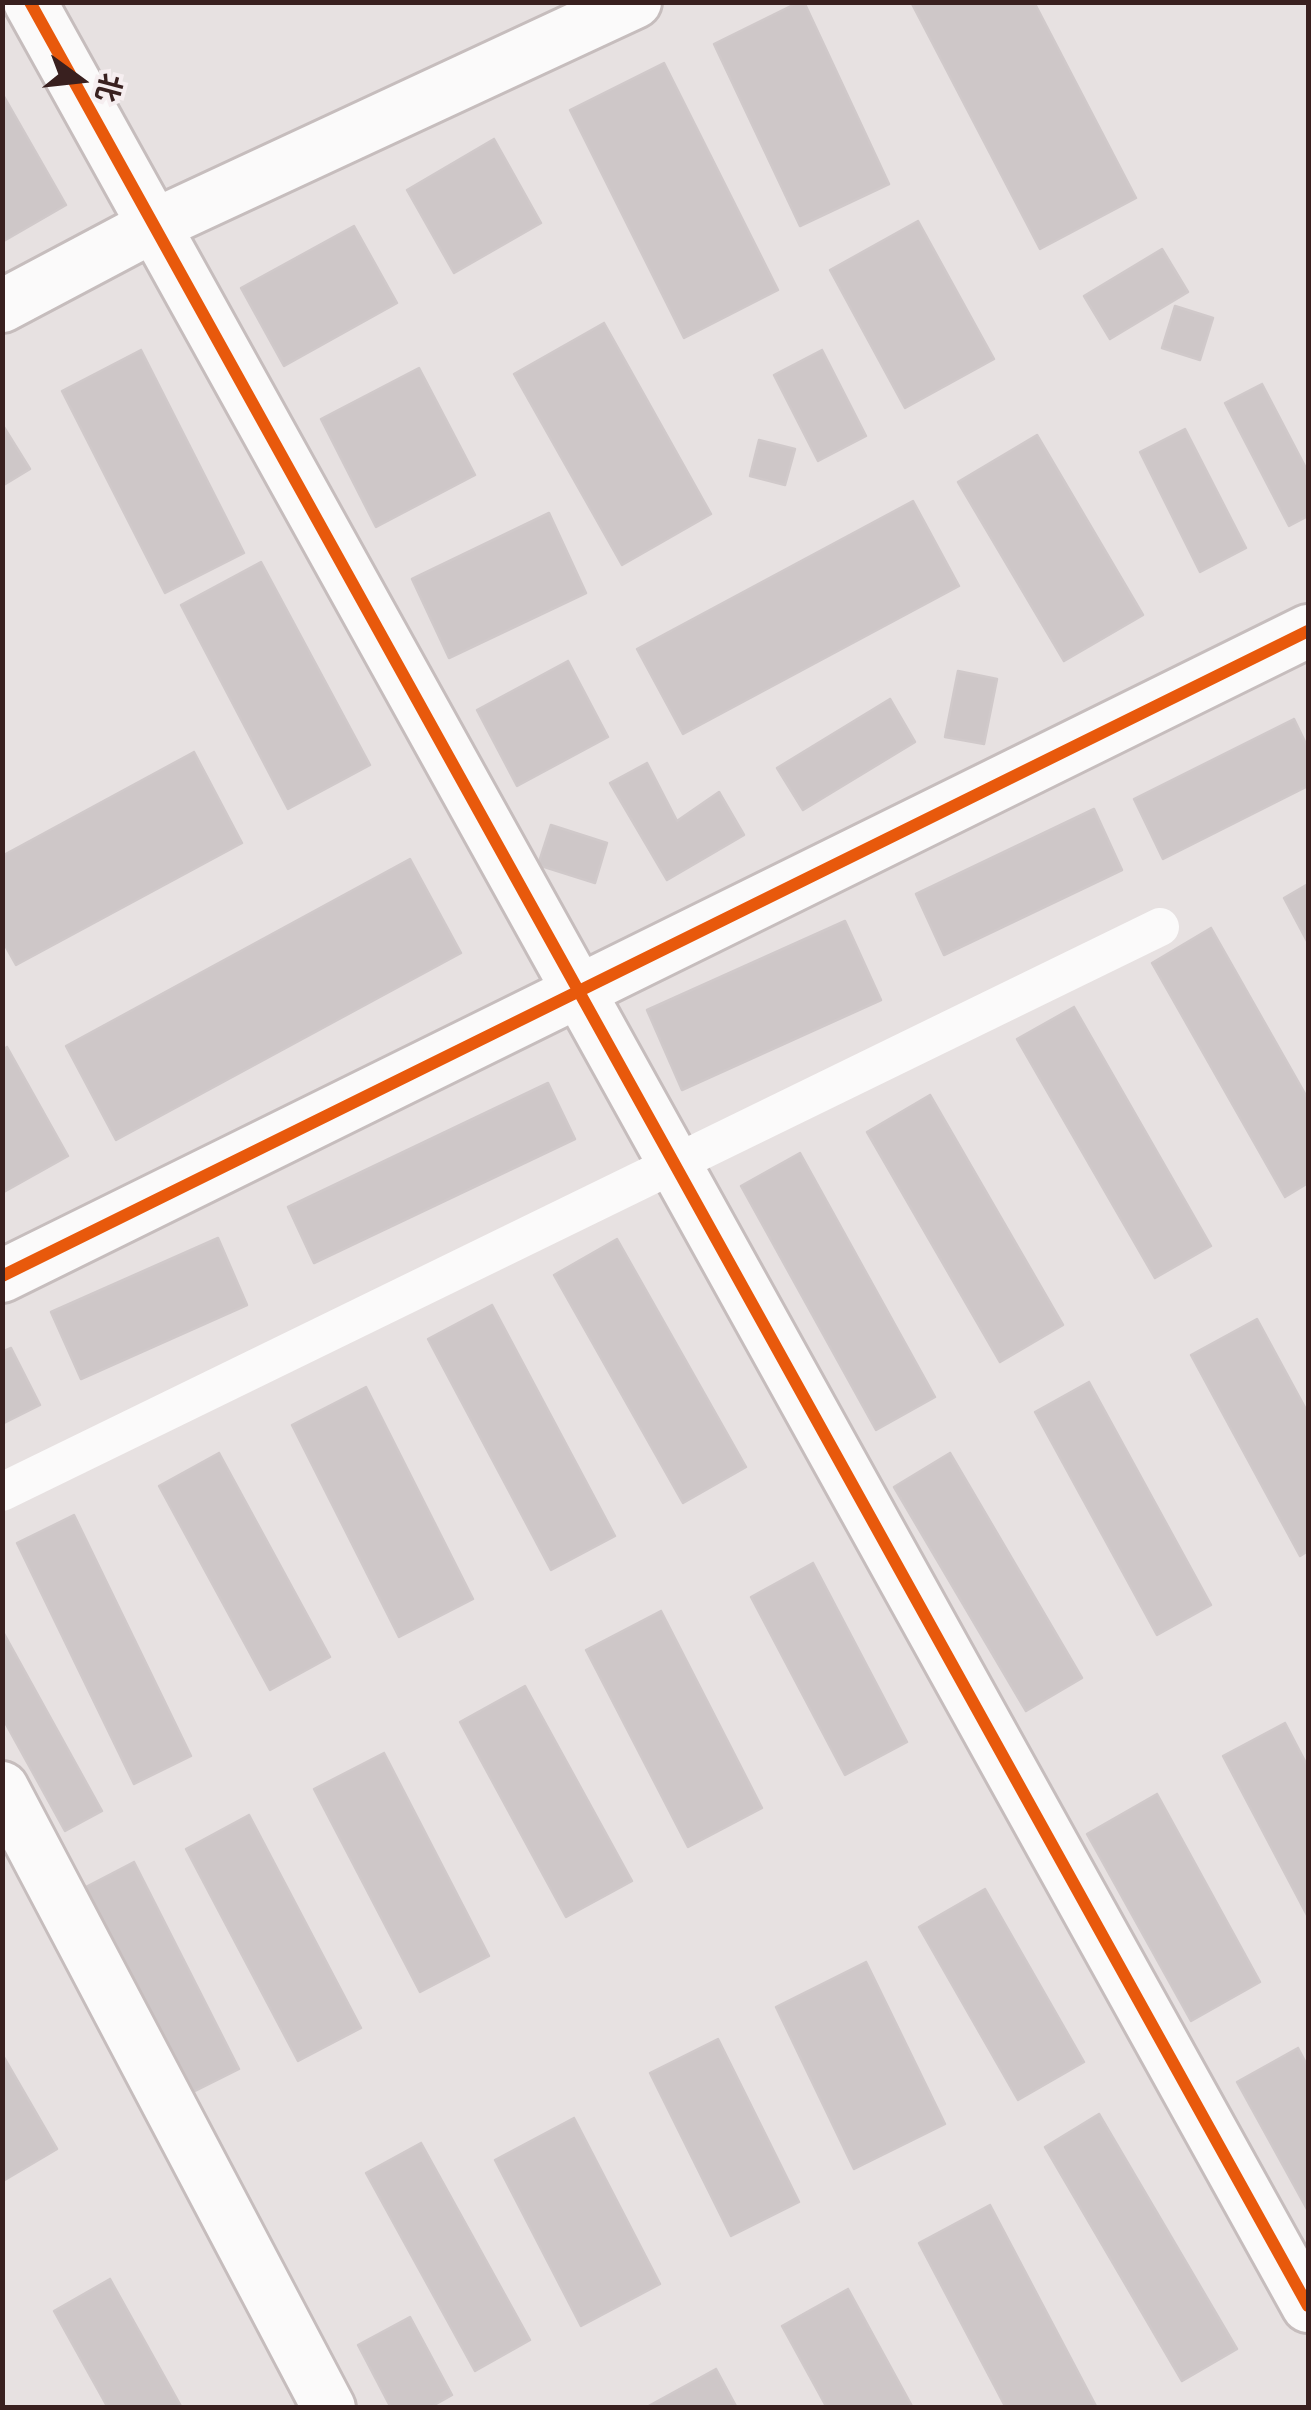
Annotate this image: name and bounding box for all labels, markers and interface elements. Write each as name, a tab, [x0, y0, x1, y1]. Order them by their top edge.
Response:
north arrow	[30, 30, 130, 130]
text: 北	[89, 70, 129, 106]

